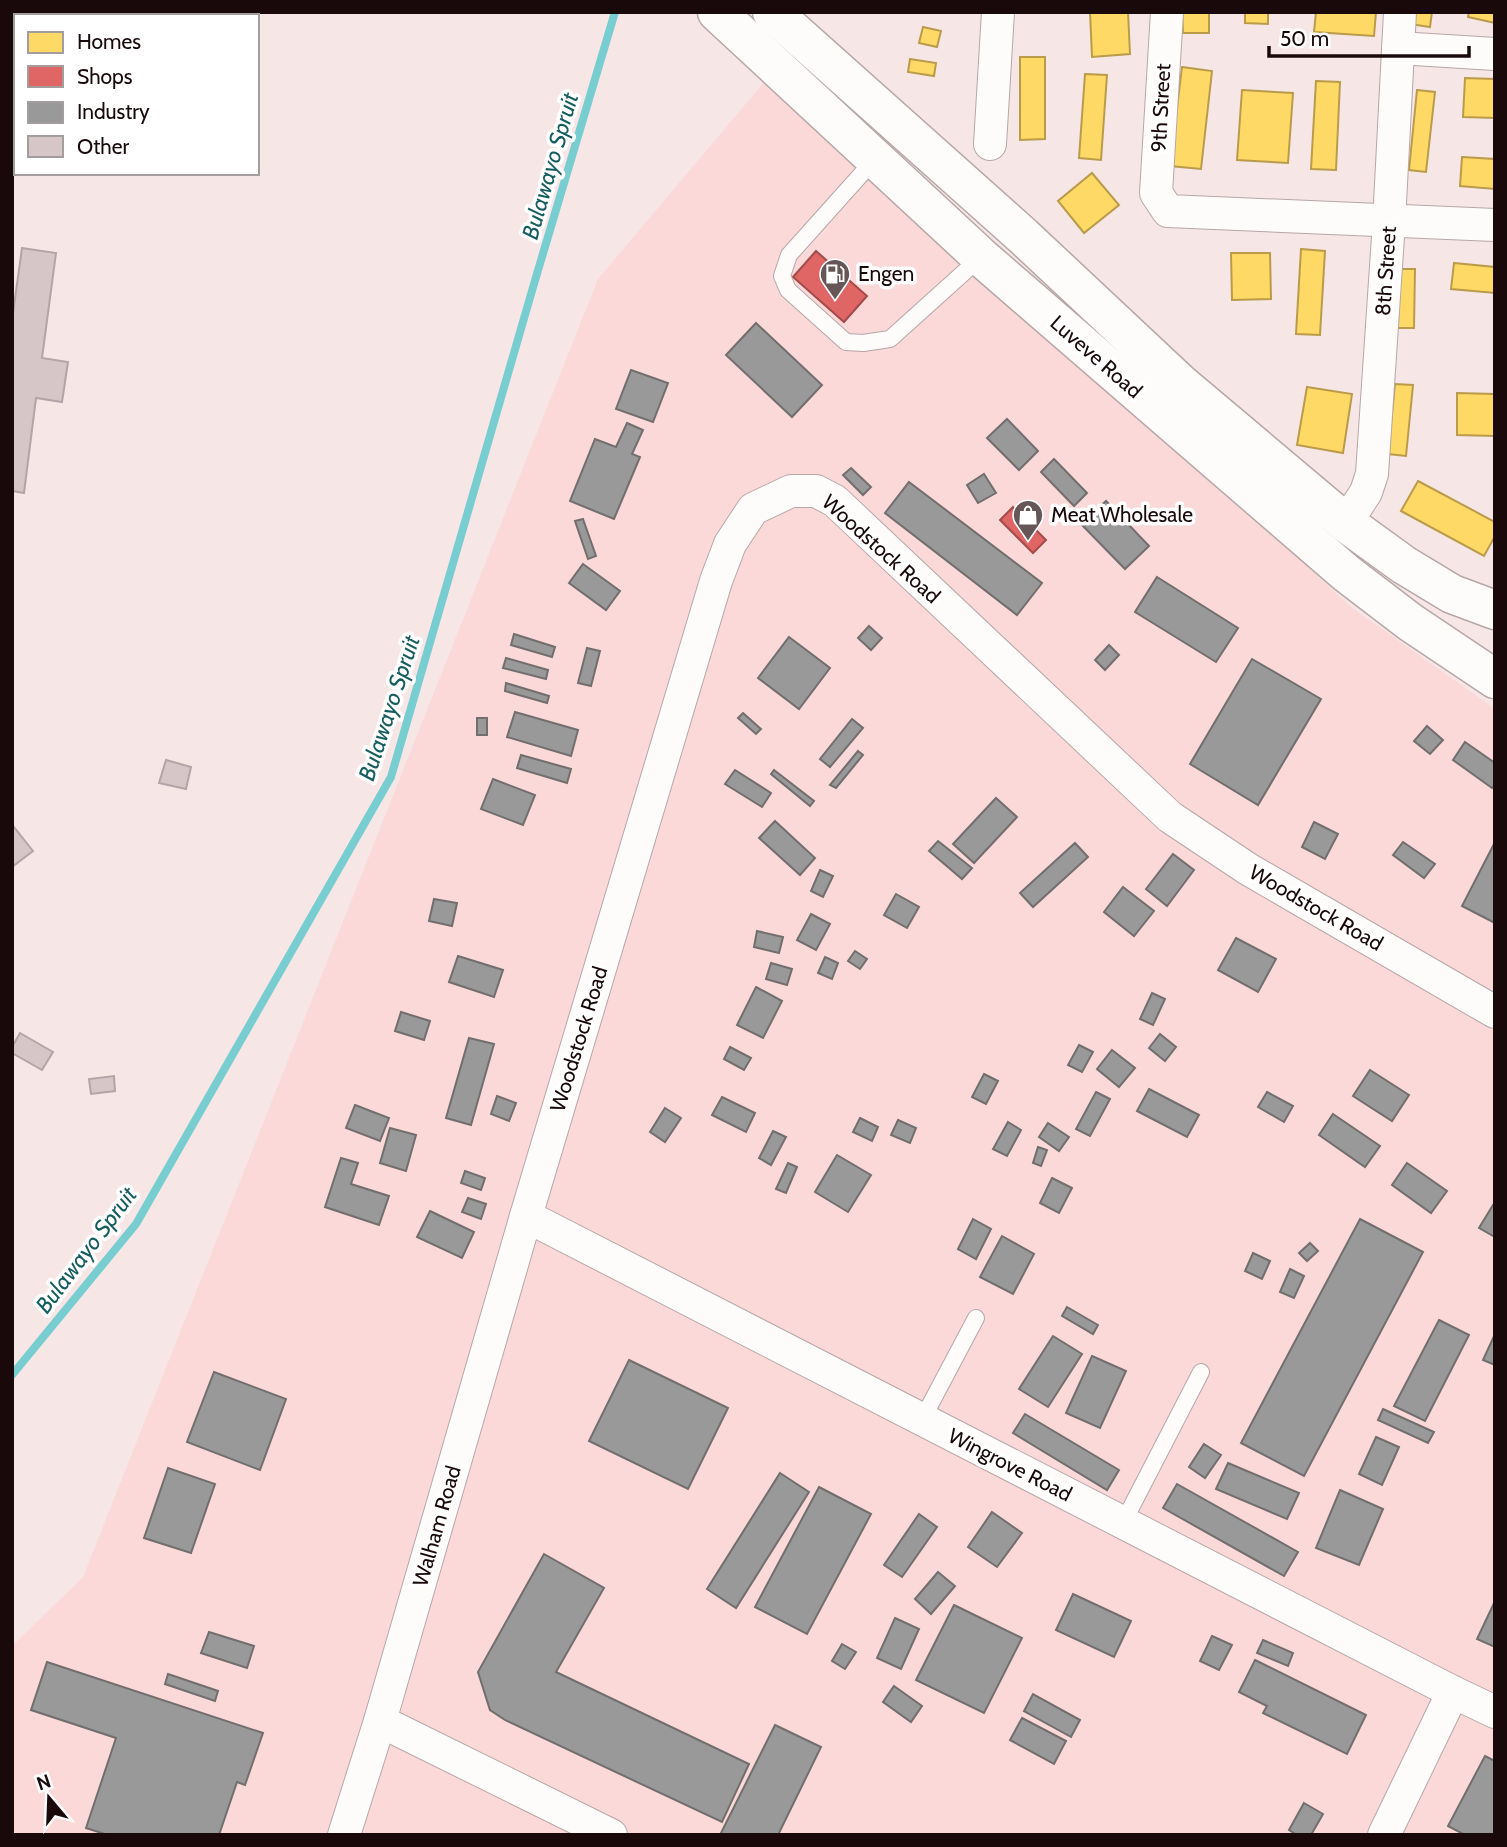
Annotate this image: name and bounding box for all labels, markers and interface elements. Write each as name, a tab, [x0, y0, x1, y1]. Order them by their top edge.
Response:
legend	[14, 14, 259, 175]
scale bar	[1269, 14, 1468, 58]
text: 50 m	[1280, 26, 1329, 51]
text: Homes	[77, 29, 141, 54]
street label: 9th Street	[1146, 63, 1175, 153]
text: Shops	[77, 64, 133, 89]
water label: Bulawayo Spruit	[516, 89, 585, 242]
text: Industry	[77, 99, 150, 124]
text: Other	[77, 134, 129, 159]
street label: 8th Street	[1370, 225, 1401, 317]
fuel station icon: Engen	[818, 257, 852, 301]
place label: Engen	[858, 261, 914, 286]
street label: Luveve Road	[1045, 310, 1147, 403]
street label: Woodstock Road	[817, 489, 946, 608]
shop icon: Meat Wholesale	[1011, 498, 1045, 542]
place label: Meat Wholesale	[1051, 502, 1193, 527]
water label: Bulawayo Spruit	[352, 631, 426, 784]
street label: Woodstock Road	[1245, 859, 1388, 956]
street label: Woodstock Road	[545, 963, 612, 1114]
water label: Bulawayo Spruit	[29, 1181, 143, 1319]
street label: Wingrove Road	[944, 1423, 1076, 1506]
street label: Walham Road	[407, 1463, 466, 1589]
north arrow	[14, 1763, 84, 1833]
text: N	[34, 1769, 54, 1795]

